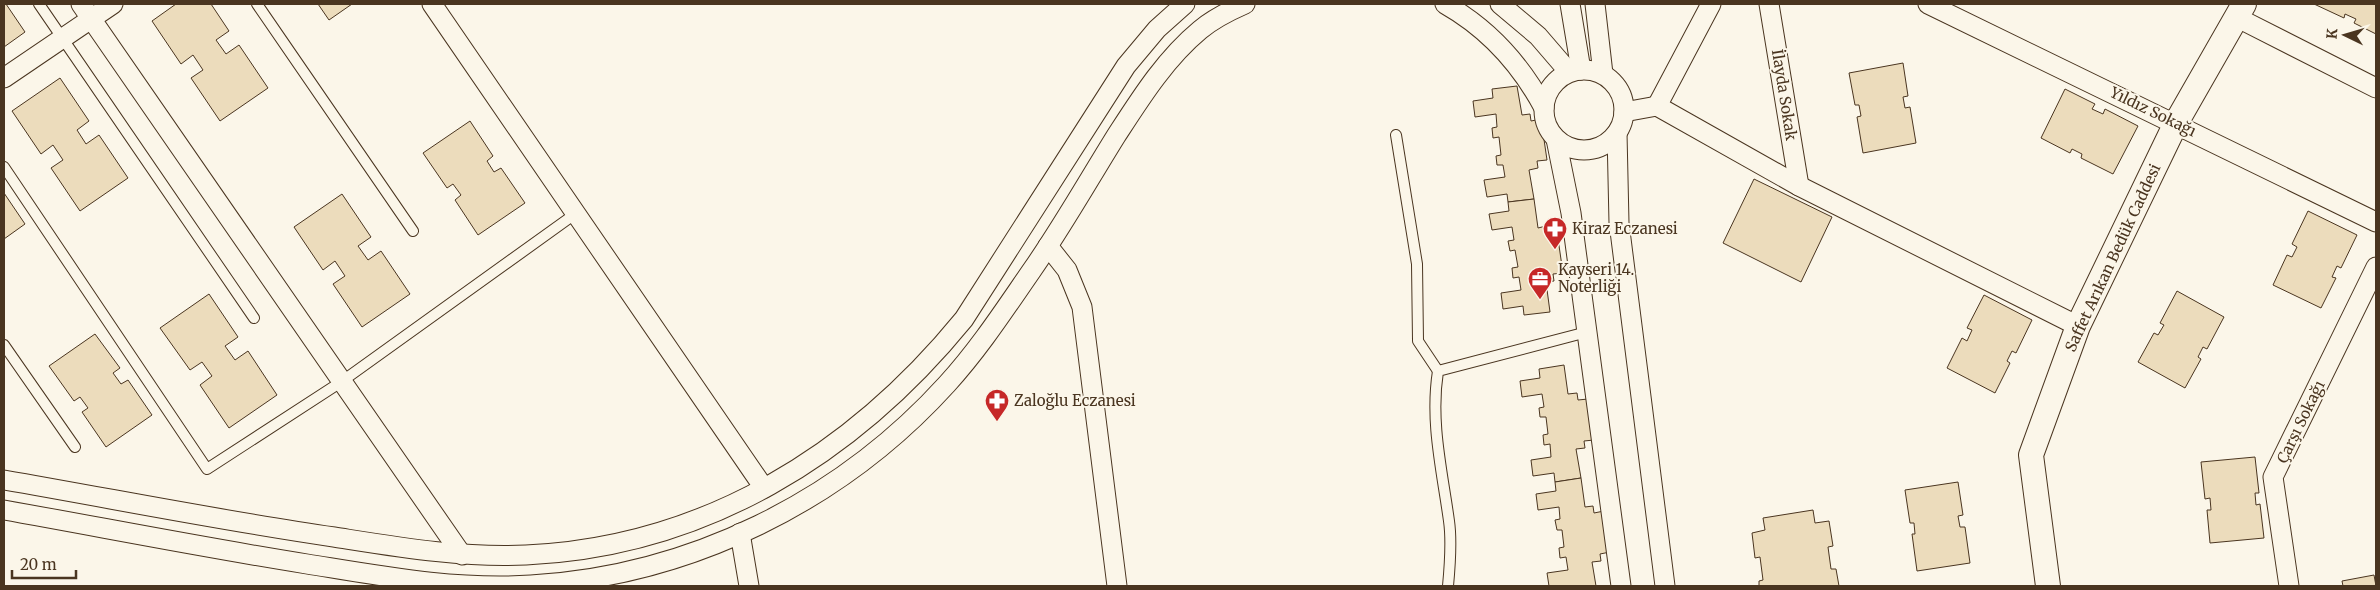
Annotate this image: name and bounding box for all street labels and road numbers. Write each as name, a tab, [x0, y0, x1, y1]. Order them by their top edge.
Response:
street label: İlayda Sokak	[1768, 48, 1801, 142]
street label: Yıldız Sokağı	[2106, 82, 2199, 141]
street label: Saffet Arıkan Bedük Caddesi	[2061, 161, 2165, 355]
street label: Çarşı Sokağı	[2272, 377, 2329, 466]

